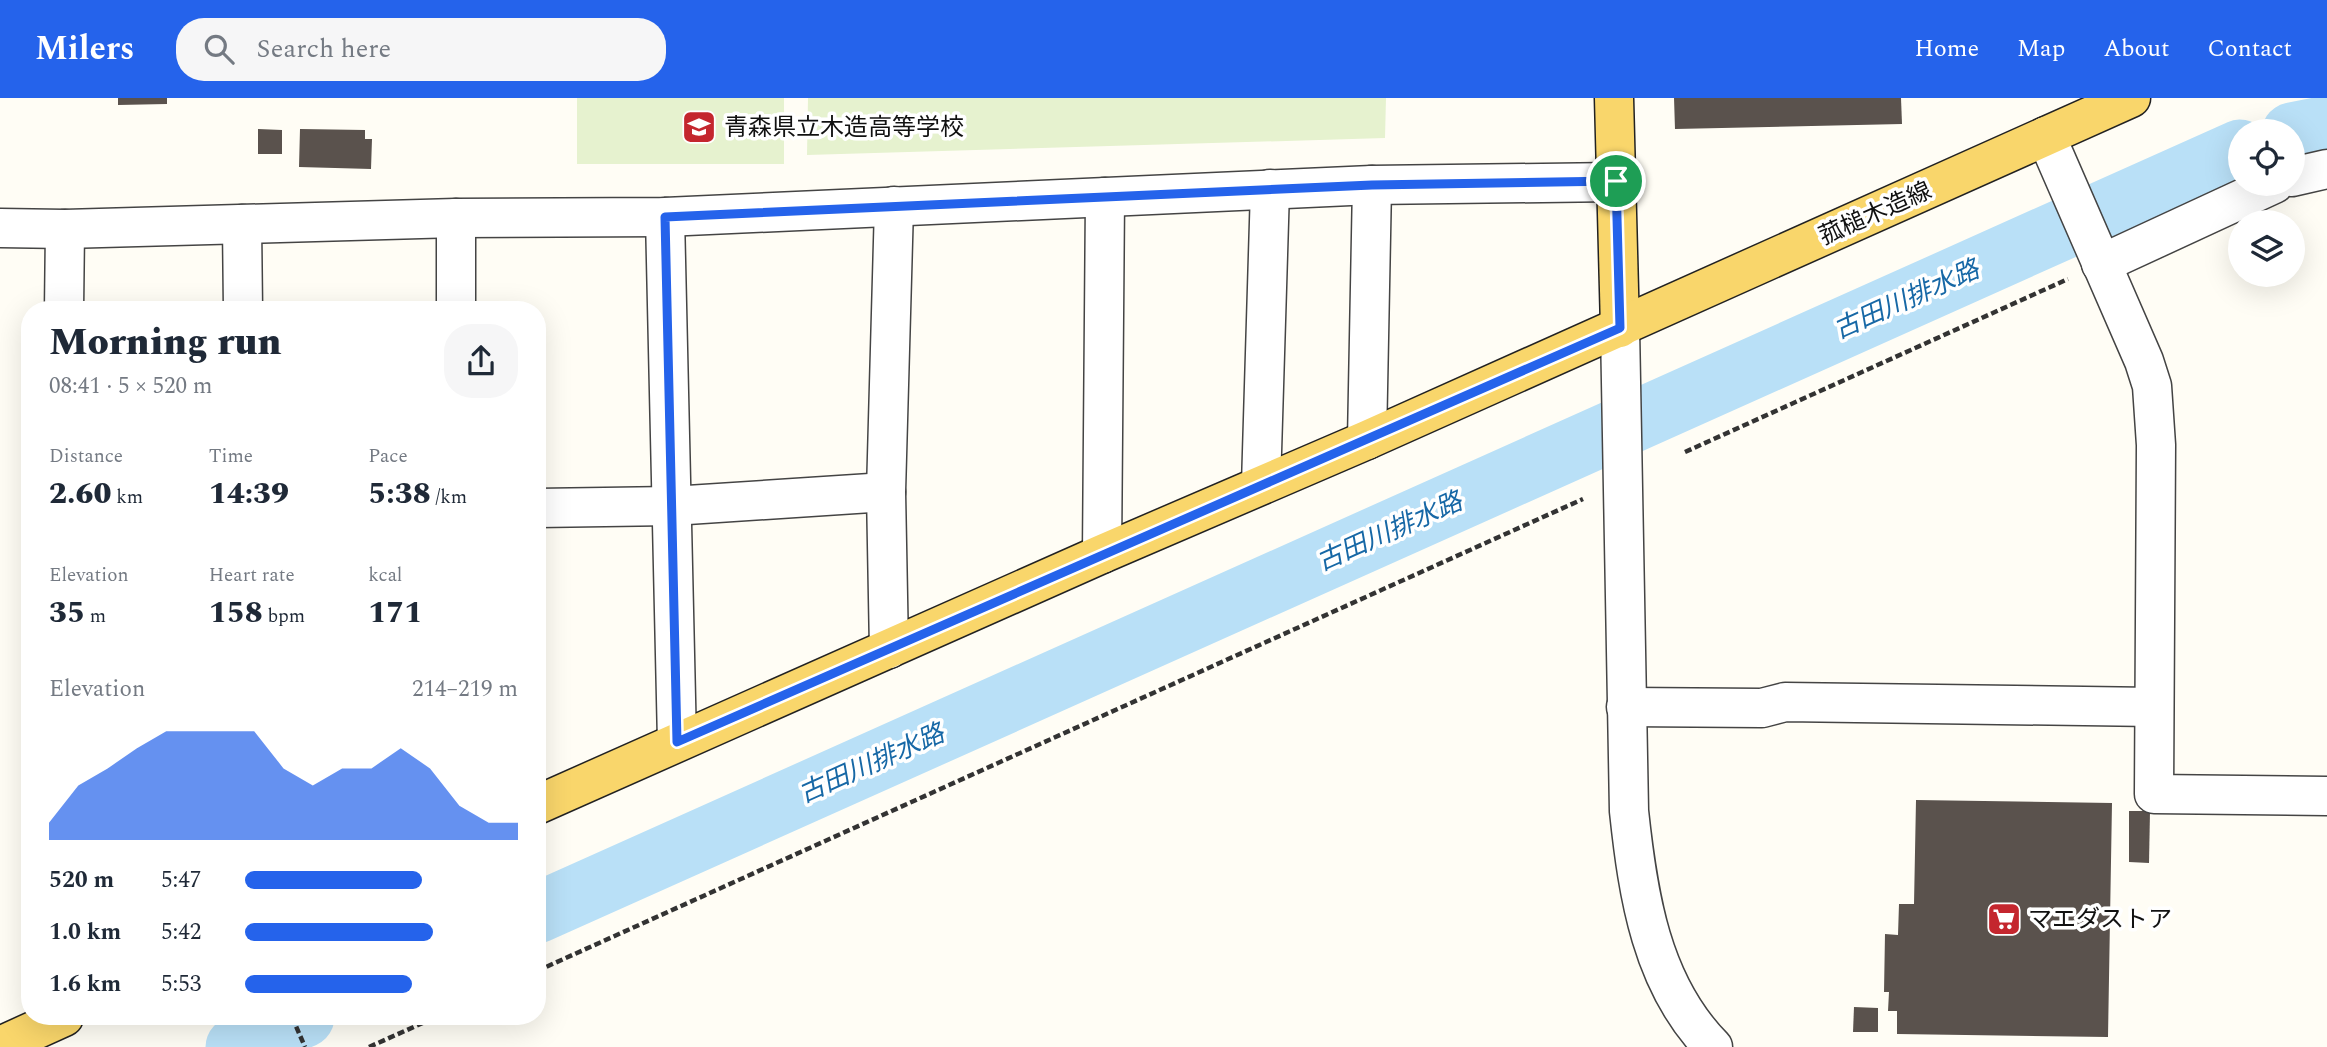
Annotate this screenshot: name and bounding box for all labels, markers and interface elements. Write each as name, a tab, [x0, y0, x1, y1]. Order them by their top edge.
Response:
search box	[176, 18, 666, 81]
text: Milers	[35, 24, 134, 74]
text: Search here	[256, 29, 391, 69]
icon: search	[200, 30, 238, 68]
text: Home	[1914, 31, 1979, 67]
text: Map	[2017, 31, 2065, 67]
text: About	[2103, 31, 2169, 67]
text: Contact	[2207, 31, 2292, 67]
school or university icon: 青森県立木造高等学校	[680, 108, 718, 146]
place label: 青森県立木造高等学校	[724, 110, 964, 146]
map controls	[2228, 119, 2305, 287]
button: locate	[2228, 119, 2305, 196]
pin	[1586, 151, 1646, 211]
icon: arrive	[1597, 162, 1635, 200]
street label: 菰槌木造線	[1813, 173, 1938, 255]
button: layers	[2228, 210, 2305, 287]
water label: 古田川排水路	[1827, 249, 1988, 350]
text: Morning run	[49, 314, 282, 372]
button: share	[444, 324, 518, 398]
text: 08:41 · 5 × 520 m	[49, 369, 213, 404]
text: Distance	[49, 442, 123, 471]
text: Time	[209, 442, 253, 471]
text: Pace	[368, 442, 408, 471]
text: 2.60	[49, 471, 111, 517]
text: 14:39	[209, 471, 289, 517]
text: 5:38	[368, 471, 431, 517]
water label: 古田川排水路	[1310, 481, 1471, 582]
text: km	[111, 483, 143, 512]
text: /km	[431, 483, 467, 512]
text: Elevation	[49, 561, 129, 590]
text: Heart rate	[209, 561, 295, 590]
text: kcal	[368, 561, 402, 590]
text: 35	[49, 590, 85, 636]
text: 158	[209, 590, 263, 636]
text: 171	[368, 590, 422, 636]
text: m	[85, 602, 106, 631]
text: bpm	[263, 602, 305, 631]
text: Elevation	[49, 672, 145, 707]
text: 214–219 m	[412, 672, 518, 707]
water label: 古田川排水路	[792, 713, 953, 814]
text: 520 m	[49, 863, 114, 898]
text: 5:47	[161, 863, 201, 898]
supermarket icon: マエダストア	[1985, 900, 2023, 938]
place label: マエダストア	[2028, 902, 2172, 938]
text: 1.0 km	[49, 915, 121, 950]
text: 5:42	[161, 915, 201, 950]
text: 1.6 km	[49, 967, 121, 1002]
text: 5:53	[161, 967, 201, 1002]

